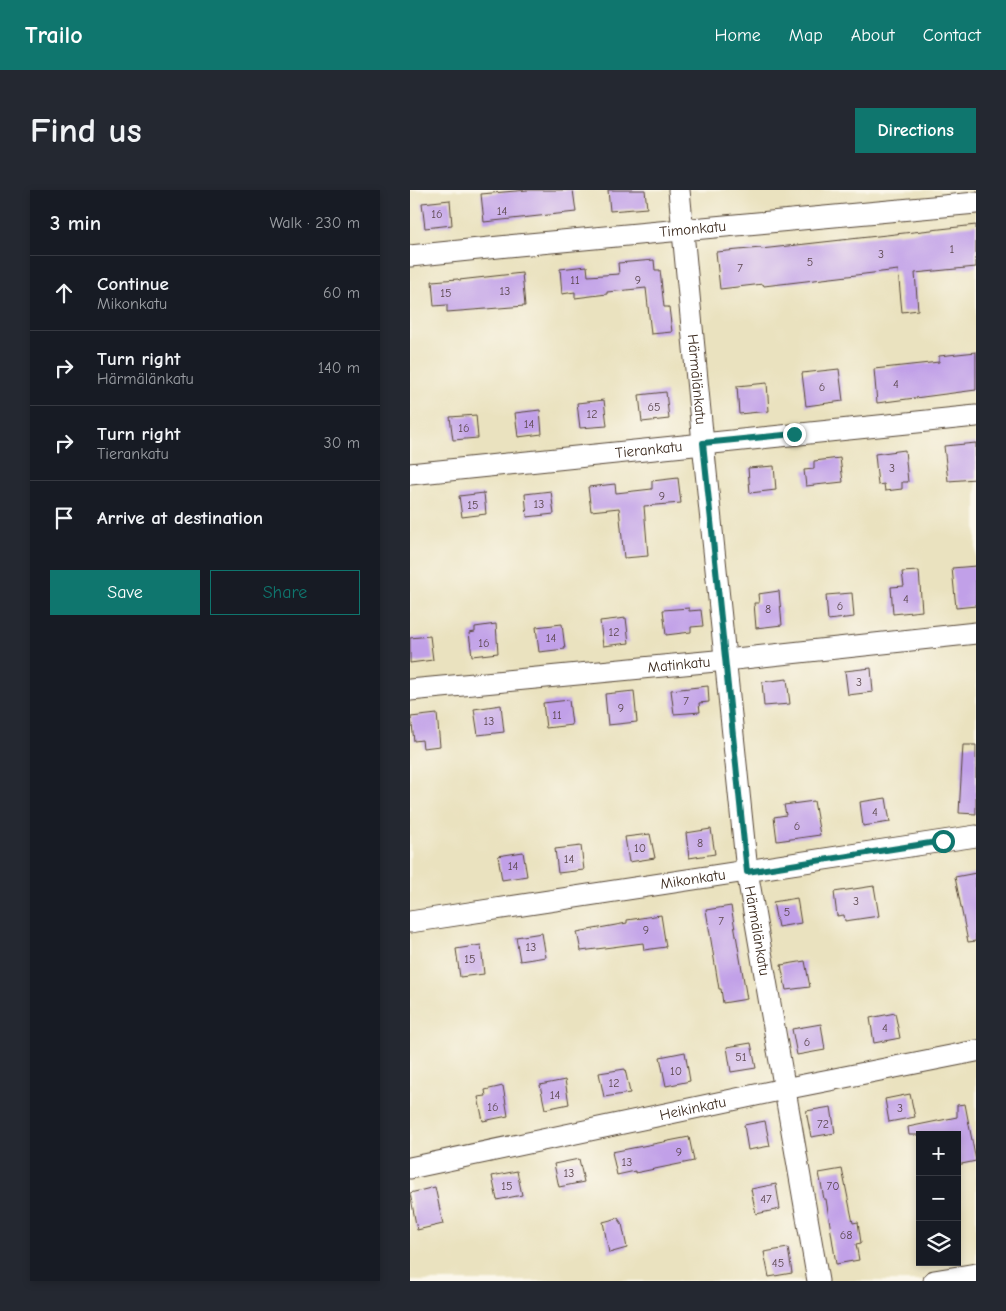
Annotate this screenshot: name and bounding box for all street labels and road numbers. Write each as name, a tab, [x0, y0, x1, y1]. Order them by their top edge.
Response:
street label: Timonkatu	[659, 217, 727, 241]
street label: Härmälänkatu	[684, 333, 710, 425]
street label: Tierankatu	[614, 437, 683, 462]
street label: Matinkatu	[647, 653, 711, 676]
street label: Mikonkatu	[659, 865, 727, 893]
street label: Härmälänkatu	[741, 884, 774, 977]
street label: Heikinkatu	[658, 1092, 728, 1124]

